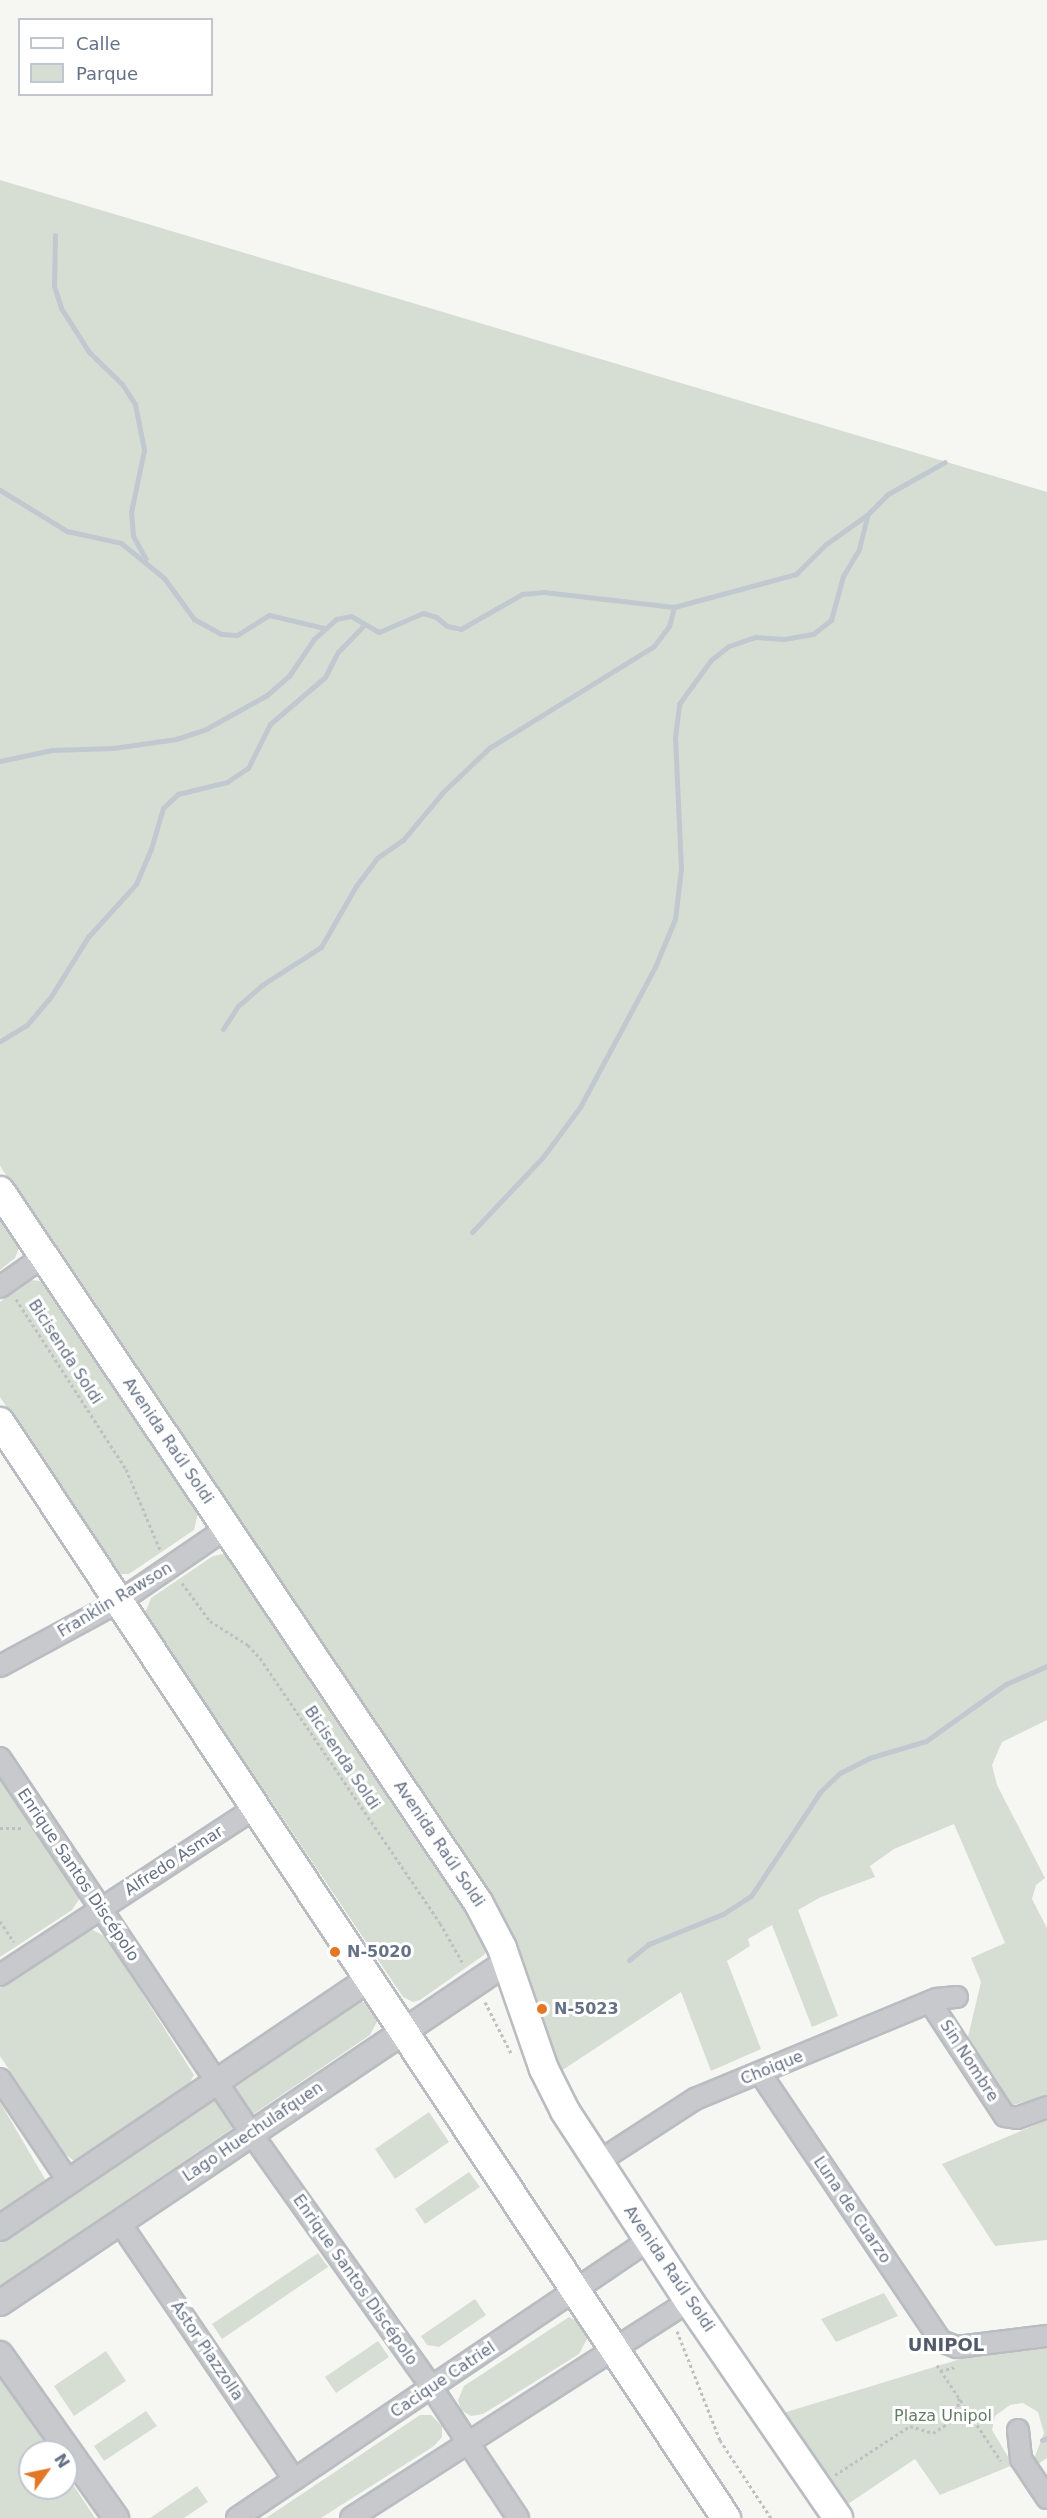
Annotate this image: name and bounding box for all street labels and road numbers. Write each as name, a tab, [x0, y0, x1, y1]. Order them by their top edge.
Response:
street label: Bicisenda Soldi	[24, 1296, 106, 1408]
street label: Avenida Raúl Soldi	[119, 1374, 217, 1508]
street label: Franklin Rawson	[54, 1558, 176, 1642]
street label: Bicisenda Soldi	[300, 1702, 384, 1814]
street label: Avenida Raúl Soldi	[390, 1777, 488, 1911]
street label: Enrique Santos Discépolo	[13, 1785, 143, 1965]
street label: Alfredo Asmar	[121, 1822, 227, 1900]
street label: Sin Nombre	[936, 2017, 1002, 2105]
street label: Choique	[738, 2047, 806, 2089]
street label: Lago Huechulafquen	[179, 2078, 327, 2186]
street label: Luna de Cuarzo	[809, 2153, 895, 2267]
street label: Enrique Santos Discépolo	[289, 2191, 421, 2369]
street label: Avenida Raúl Soldi	[620, 2202, 718, 2336]
street label: Ástor Piazzolla	[167, 2298, 247, 2404]
street label: Cacique Catriel	[387, 2338, 499, 2422]

